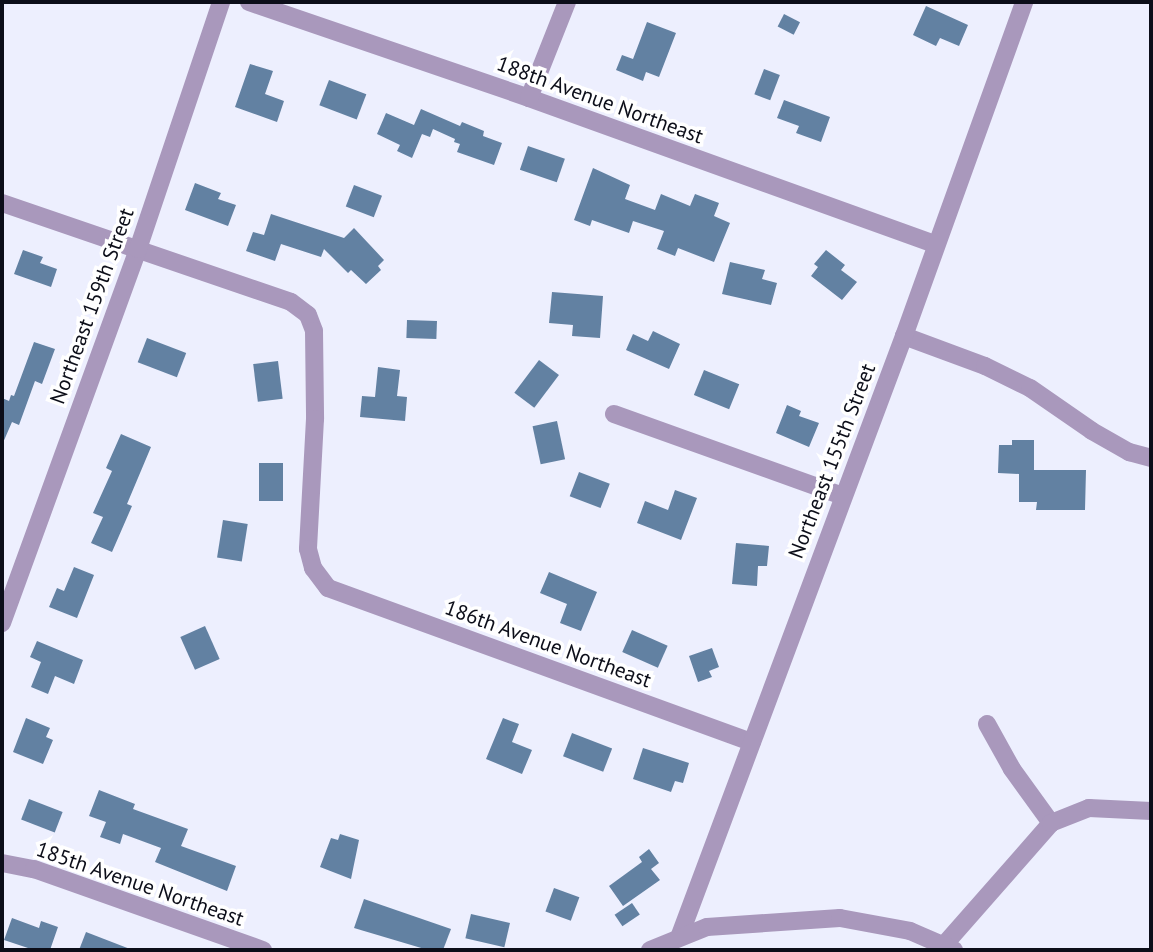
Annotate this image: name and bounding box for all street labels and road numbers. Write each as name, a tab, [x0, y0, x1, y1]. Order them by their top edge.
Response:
street label: 188th Avenue Northeast	[493, 51, 707, 149]
street label: Northeast 159th Street	[45, 205, 139, 407]
street label: Northeast 155th Street	[783, 360, 881, 562]
street label: 186th Avenue Northeast	[441, 595, 655, 693]
street label: 185th Avenue Northeast	[33, 837, 247, 931]

